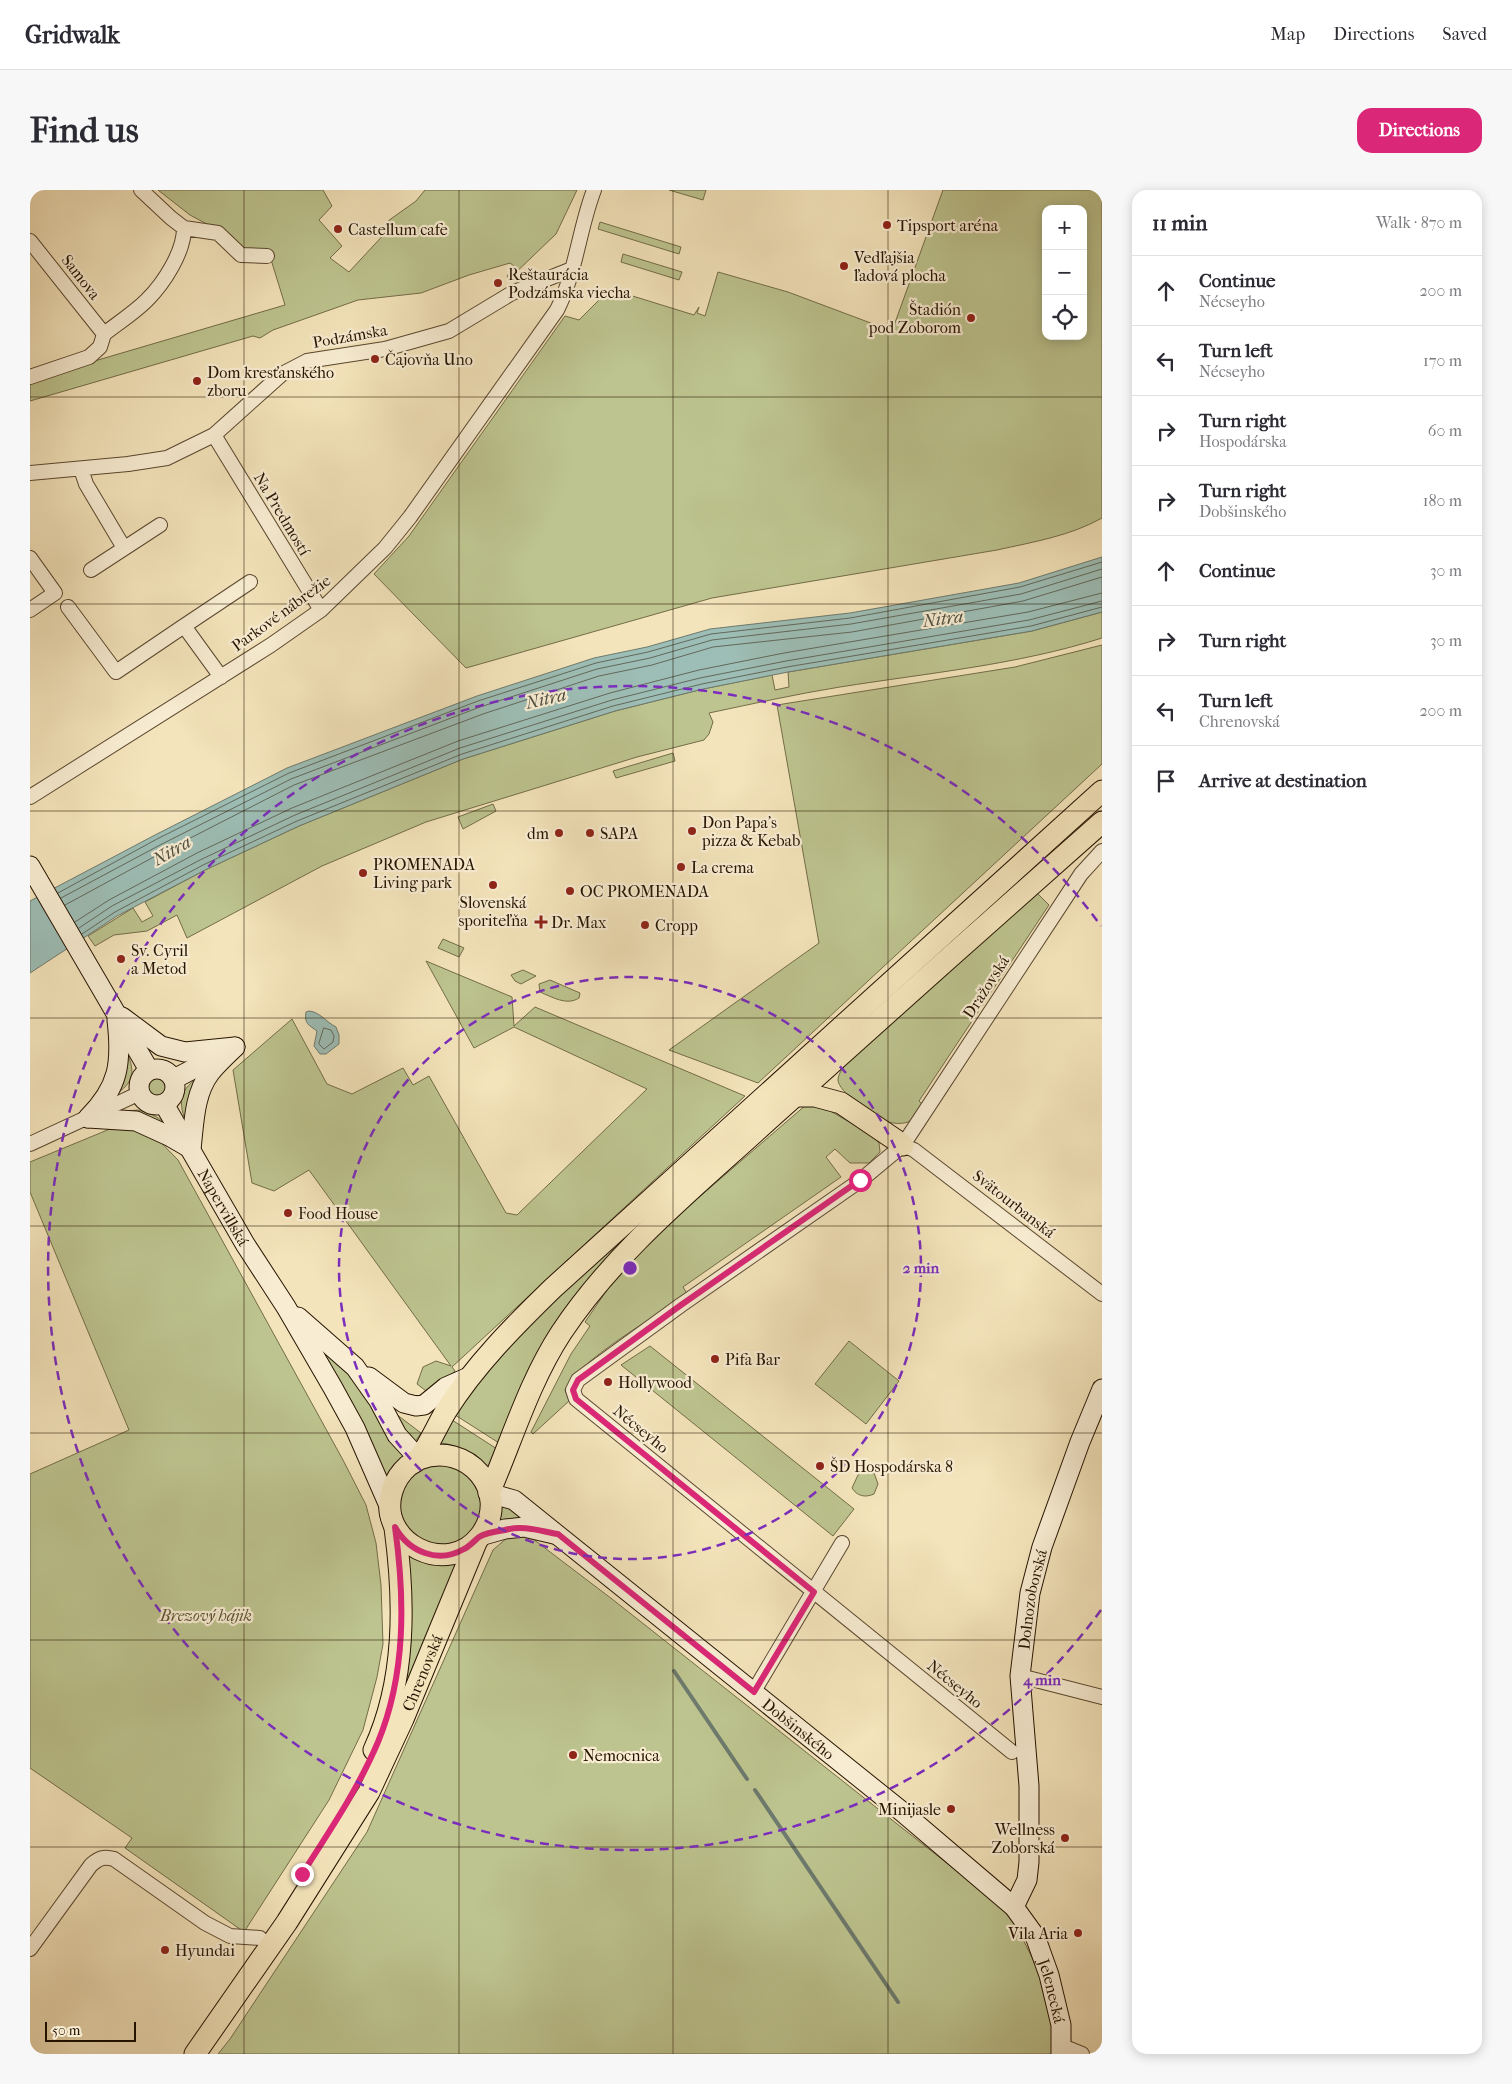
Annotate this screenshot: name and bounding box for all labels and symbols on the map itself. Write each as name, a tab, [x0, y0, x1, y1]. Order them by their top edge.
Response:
place label: Tipsport aréna	[897, 216, 999, 235]
marker: Tipsport aréna	[881, 219, 893, 231]
place label: Castellum cafe	[348, 220, 448, 239]
marker: Castellum cafe	[332, 223, 344, 235]
place label: Vedľajšia ľadová plocha	[853, 248, 946, 285]
street label: Samova	[58, 251, 105, 304]
marker: Vedľajšia ľadová plocha	[838, 260, 850, 272]
place label: Reštaurácia Podzámska viecha	[508, 265, 631, 302]
marker: Reštaurácia Podzámska viecha	[492, 277, 504, 289]
place label: Štadión pod Zoborom	[868, 299, 962, 337]
marker: Štadión pod Zoborom	[965, 312, 977, 324]
street label: Podzámska	[311, 320, 389, 352]
place label: Čajovňa Uno	[385, 349, 473, 369]
marker: Čajovňa Uno	[369, 353, 381, 365]
place label: Dom kresťanského zboru	[207, 363, 334, 400]
marker: Dom kresťanského zboru	[191, 375, 203, 387]
street label: Na Predmostí	[250, 469, 314, 559]
street label: Parkové nábrežie	[228, 571, 334, 655]
water label: Nitra	[920, 606, 965, 632]
water label: Nitra	[523, 684, 568, 714]
place label: Don Papa's pizza & Kebab	[701, 813, 800, 850]
place label: dm	[527, 824, 550, 843]
place label: SAPA	[600, 824, 639, 843]
marker: Don Papa's pizza & Kebab	[686, 825, 698, 837]
marker: dm	[553, 827, 565, 839]
marker: SAPA	[584, 827, 596, 839]
water label: Nitra	[148, 832, 195, 871]
place label: PROMENADA Living park	[373, 855, 476, 892]
place label: La crema	[691, 858, 755, 877]
marker: La crema	[675, 861, 687, 873]
marker: PROMENADA Living park	[357, 867, 369, 879]
marker: Slovenská sporiteľňa	[487, 879, 499, 891]
place label: OC PROMENADA	[580, 882, 710, 901]
marker: OC PROMENADA	[564, 885, 576, 897]
place label: Slovenská sporiteľňa	[458, 893, 528, 930]
place label: Dr. Max	[551, 913, 607, 932]
marker: Dr. Max	[535, 916, 547, 928]
place label: Cropp	[655, 916, 698, 935]
marker: Cropp	[639, 919, 651, 931]
place label: Sv. Cyril a Metod	[131, 941, 189, 978]
street label: Dražovská	[959, 952, 1014, 1022]
marker: Sv. Cyril a Metod	[115, 953, 127, 965]
street label: Napervillská	[194, 1165, 254, 1249]
street label: Svätourbanská	[969, 1166, 1059, 1242]
route start	[849, 1169, 872, 1192]
place label: Food House	[298, 1204, 378, 1223]
marker: Food House	[282, 1207, 294, 1219]
centre of rings	[621, 1259, 639, 1277]
text: 2 min	[903, 1259, 940, 1277]
place label: Pifa Bar	[725, 1350, 780, 1369]
marker: Pifa Bar	[709, 1353, 721, 1365]
place label: Hollywood	[618, 1373, 692, 1392]
marker: Hollywood	[602, 1376, 614, 1388]
street label: Nécseyho	[609, 1401, 673, 1457]
place label: ŠD Hospodárska 8	[830, 1456, 953, 1476]
marker: ŠD Hospodárska 8	[814, 1460, 826, 1472]
street label: Dolnozoborská	[1014, 1547, 1051, 1651]
park label: Brezový hájik	[159, 1606, 252, 1625]
street label: Chrenovská	[398, 1631, 447, 1714]
street label: Nécseyho	[923, 1656, 987, 1712]
text: 4 min	[1022, 1671, 1061, 1689]
street label: Dobšinského	[759, 1694, 839, 1763]
place label: Nemocnica	[583, 1746, 660, 1765]
marker: Nemocnica	[567, 1749, 579, 1761]
place label: Minijasle	[878, 1800, 941, 1819]
marker: Minijasle	[945, 1803, 957, 1815]
place label: Wellness Zoborská	[991, 1820, 1056, 1857]
marker: Wellness Zoborská	[1059, 1832, 1071, 1844]
route end	[291, 1863, 314, 1886]
place label: Vila Aria	[1007, 1924, 1069, 1943]
marker: Vila Aria	[1072, 1927, 1084, 1939]
place label: Hyundai	[175, 1941, 235, 1960]
marker: Hyundai	[159, 1944, 171, 1956]
street label: Jelenecká	[1034, 1954, 1070, 2025]
scale bar	[45, 2019, 136, 2042]

